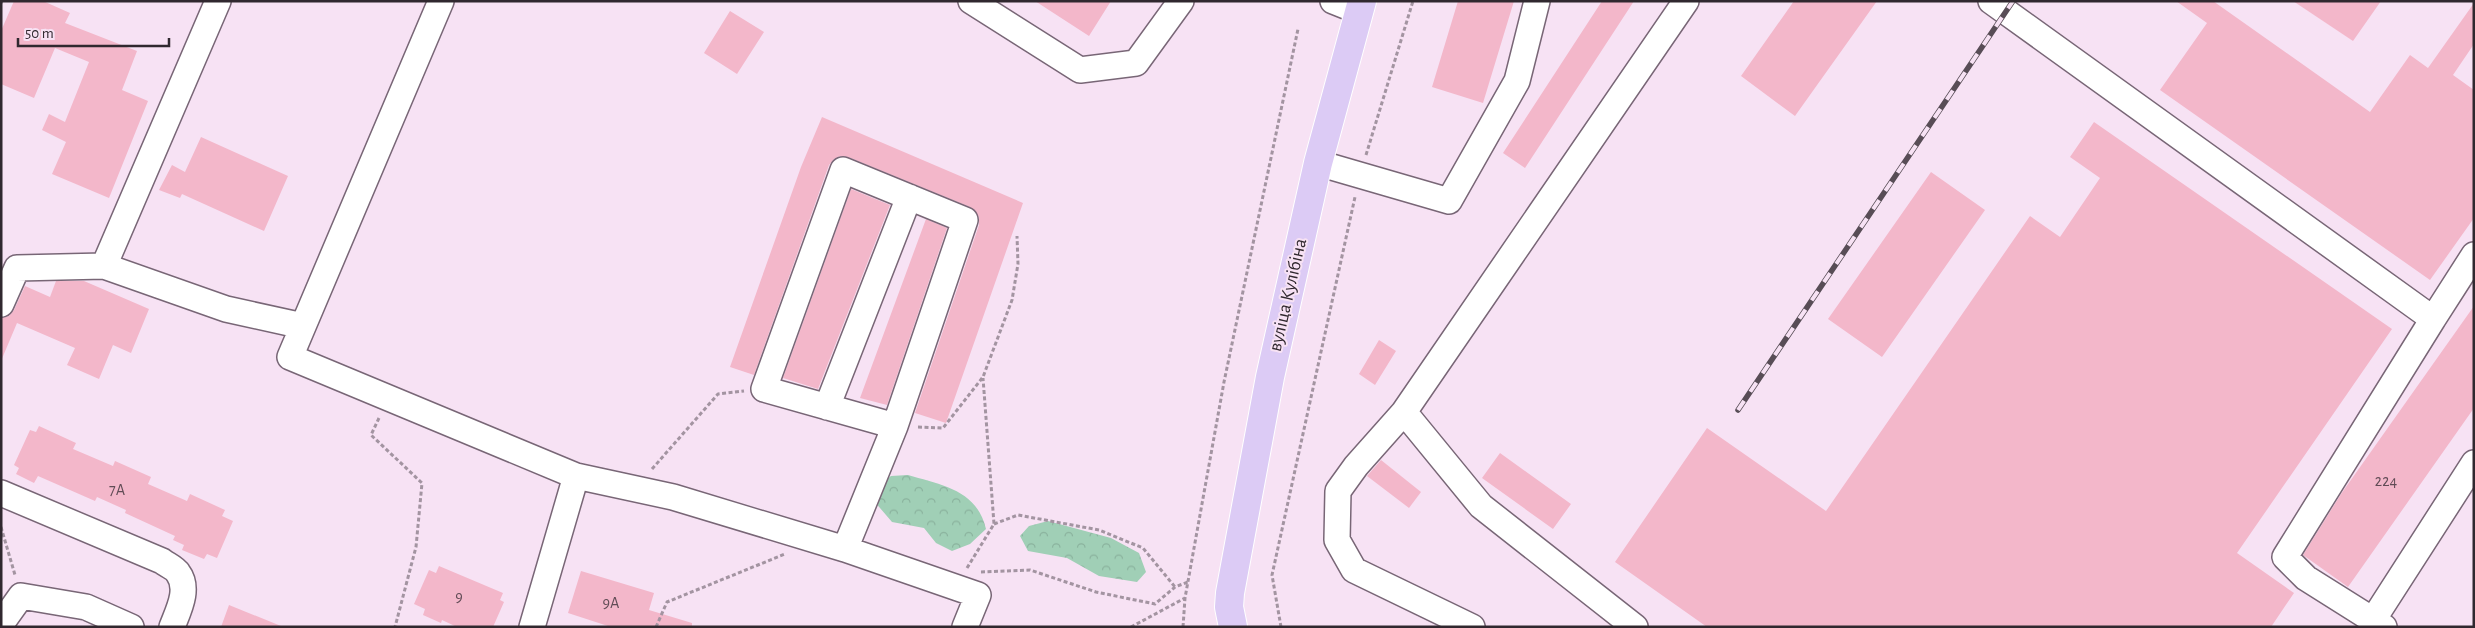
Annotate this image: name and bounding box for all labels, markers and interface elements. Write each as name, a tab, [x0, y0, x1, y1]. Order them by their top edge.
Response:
scale bar	[18, 15, 169, 47]
text: 50 m	[25, 26, 54, 41]
street label: вуліца Кулібіна	[1266, 236, 1310, 353]
house number: 224	[2375, 473, 2397, 489]
house number: 7А	[109, 482, 126, 498]
house number: 9	[455, 589, 463, 605]
house number: 9А	[603, 595, 620, 611]

